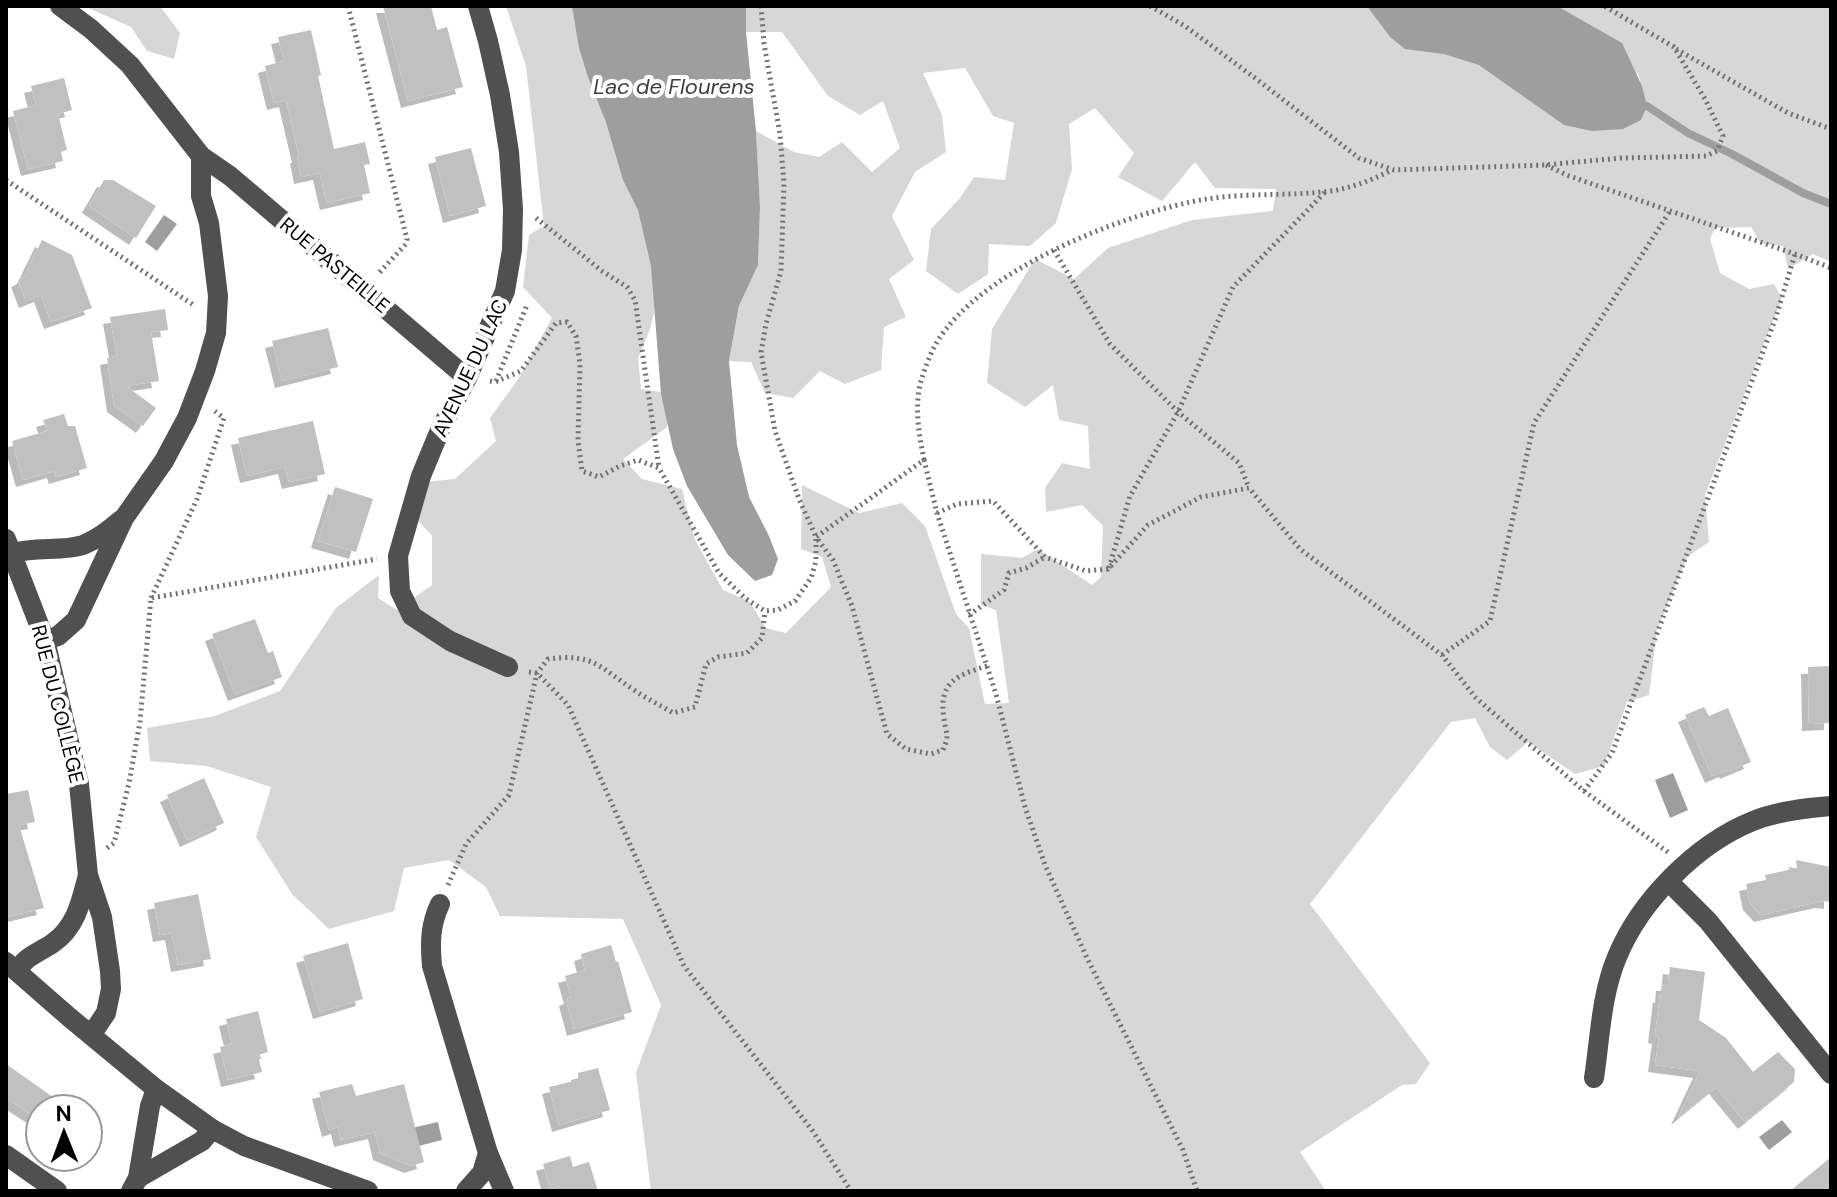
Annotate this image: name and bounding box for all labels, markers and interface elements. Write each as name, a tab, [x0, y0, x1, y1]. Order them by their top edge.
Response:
water label: Lac de Flourens	[593, 72, 755, 101]
street label: RUE PASTEILLE	[275, 211, 395, 319]
street label: AVENUE DU LAC	[427, 295, 513, 441]
street label: RUE DU COLLÈGE	[26, 622, 90, 786]
north arrow	[24, 1093, 104, 1173]
text: N	[55, 1099, 72, 1128]

